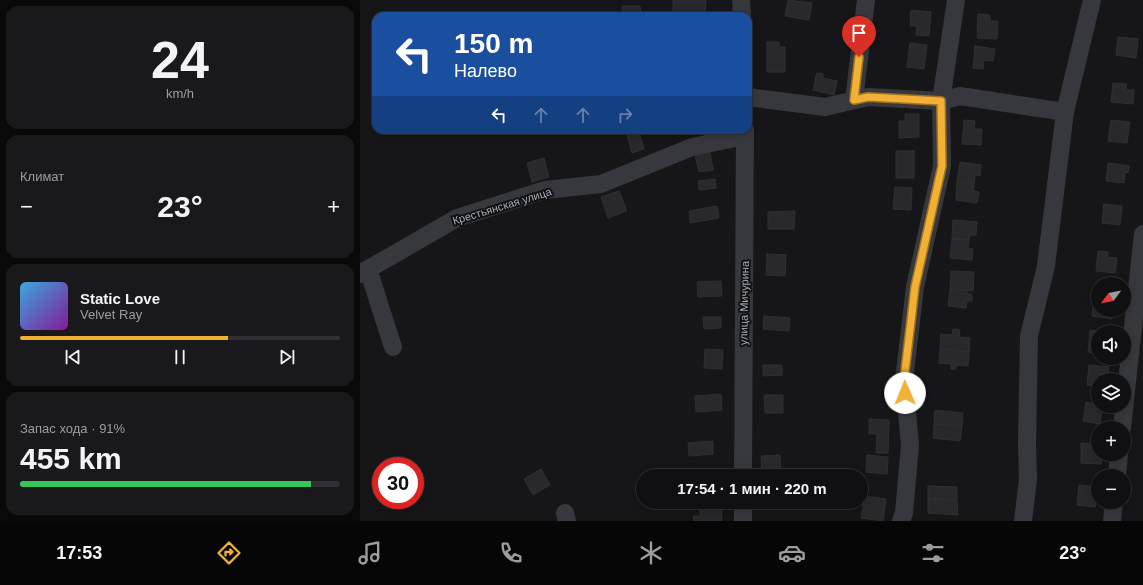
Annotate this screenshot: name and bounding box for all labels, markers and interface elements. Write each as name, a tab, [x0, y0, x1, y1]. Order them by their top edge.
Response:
pin	[842, 16, 876, 57]
icon: arrive	[848, 22, 870, 44]
icon: left	[388, 28, 440, 80]
text: 150 m	[454, 28, 533, 59]
text: 24	[151, 31, 209, 89]
text: Налево	[454, 61, 517, 81]
text: km/h	[166, 86, 194, 101]
icon: left	[488, 104, 510, 126]
icon: ahead	[530, 104, 552, 126]
icon: ahead	[572, 104, 594, 126]
icon: right	[614, 104, 636, 126]
text: Климат	[20, 169, 64, 184]
street label: Крестьянская улица	[451, 185, 554, 227]
text: 23°	[157, 190, 203, 223]
text: −	[20, 194, 33, 219]
text: +	[327, 194, 340, 219]
street label: улица Мичурина	[737, 260, 751, 345]
north arrow	[1091, 277, 1131, 317]
map controls	[1091, 277, 1131, 509]
text: Static Love	[80, 290, 160, 307]
text: Velvet Ray	[80, 307, 142, 322]
button: sound	[1091, 325, 1131, 365]
icon: previous	[62, 346, 84, 368]
icon: pause	[169, 346, 191, 368]
icon: next	[276, 346, 298, 368]
position arrow	[884, 372, 926, 414]
button: layers	[1091, 373, 1131, 413]
text: Запас хода · 91%	[20, 421, 125, 436]
button: +	[1091, 421, 1131, 461]
text: 455 km	[20, 442, 122, 475]
speed limit sign: 30	[372, 457, 424, 509]
button: −	[1091, 469, 1131, 509]
text: 17:54 · 1 мин · 220 m	[677, 480, 827, 497]
icon: directions	[215, 539, 243, 567]
icon: music	[356, 539, 384, 567]
icon: phone	[497, 539, 525, 567]
icon: climate	[637, 539, 665, 567]
icon: car	[778, 539, 806, 567]
icon: filters	[919, 539, 947, 567]
text: 17:53	[56, 543, 102, 563]
text: 23°	[1059, 543, 1087, 563]

